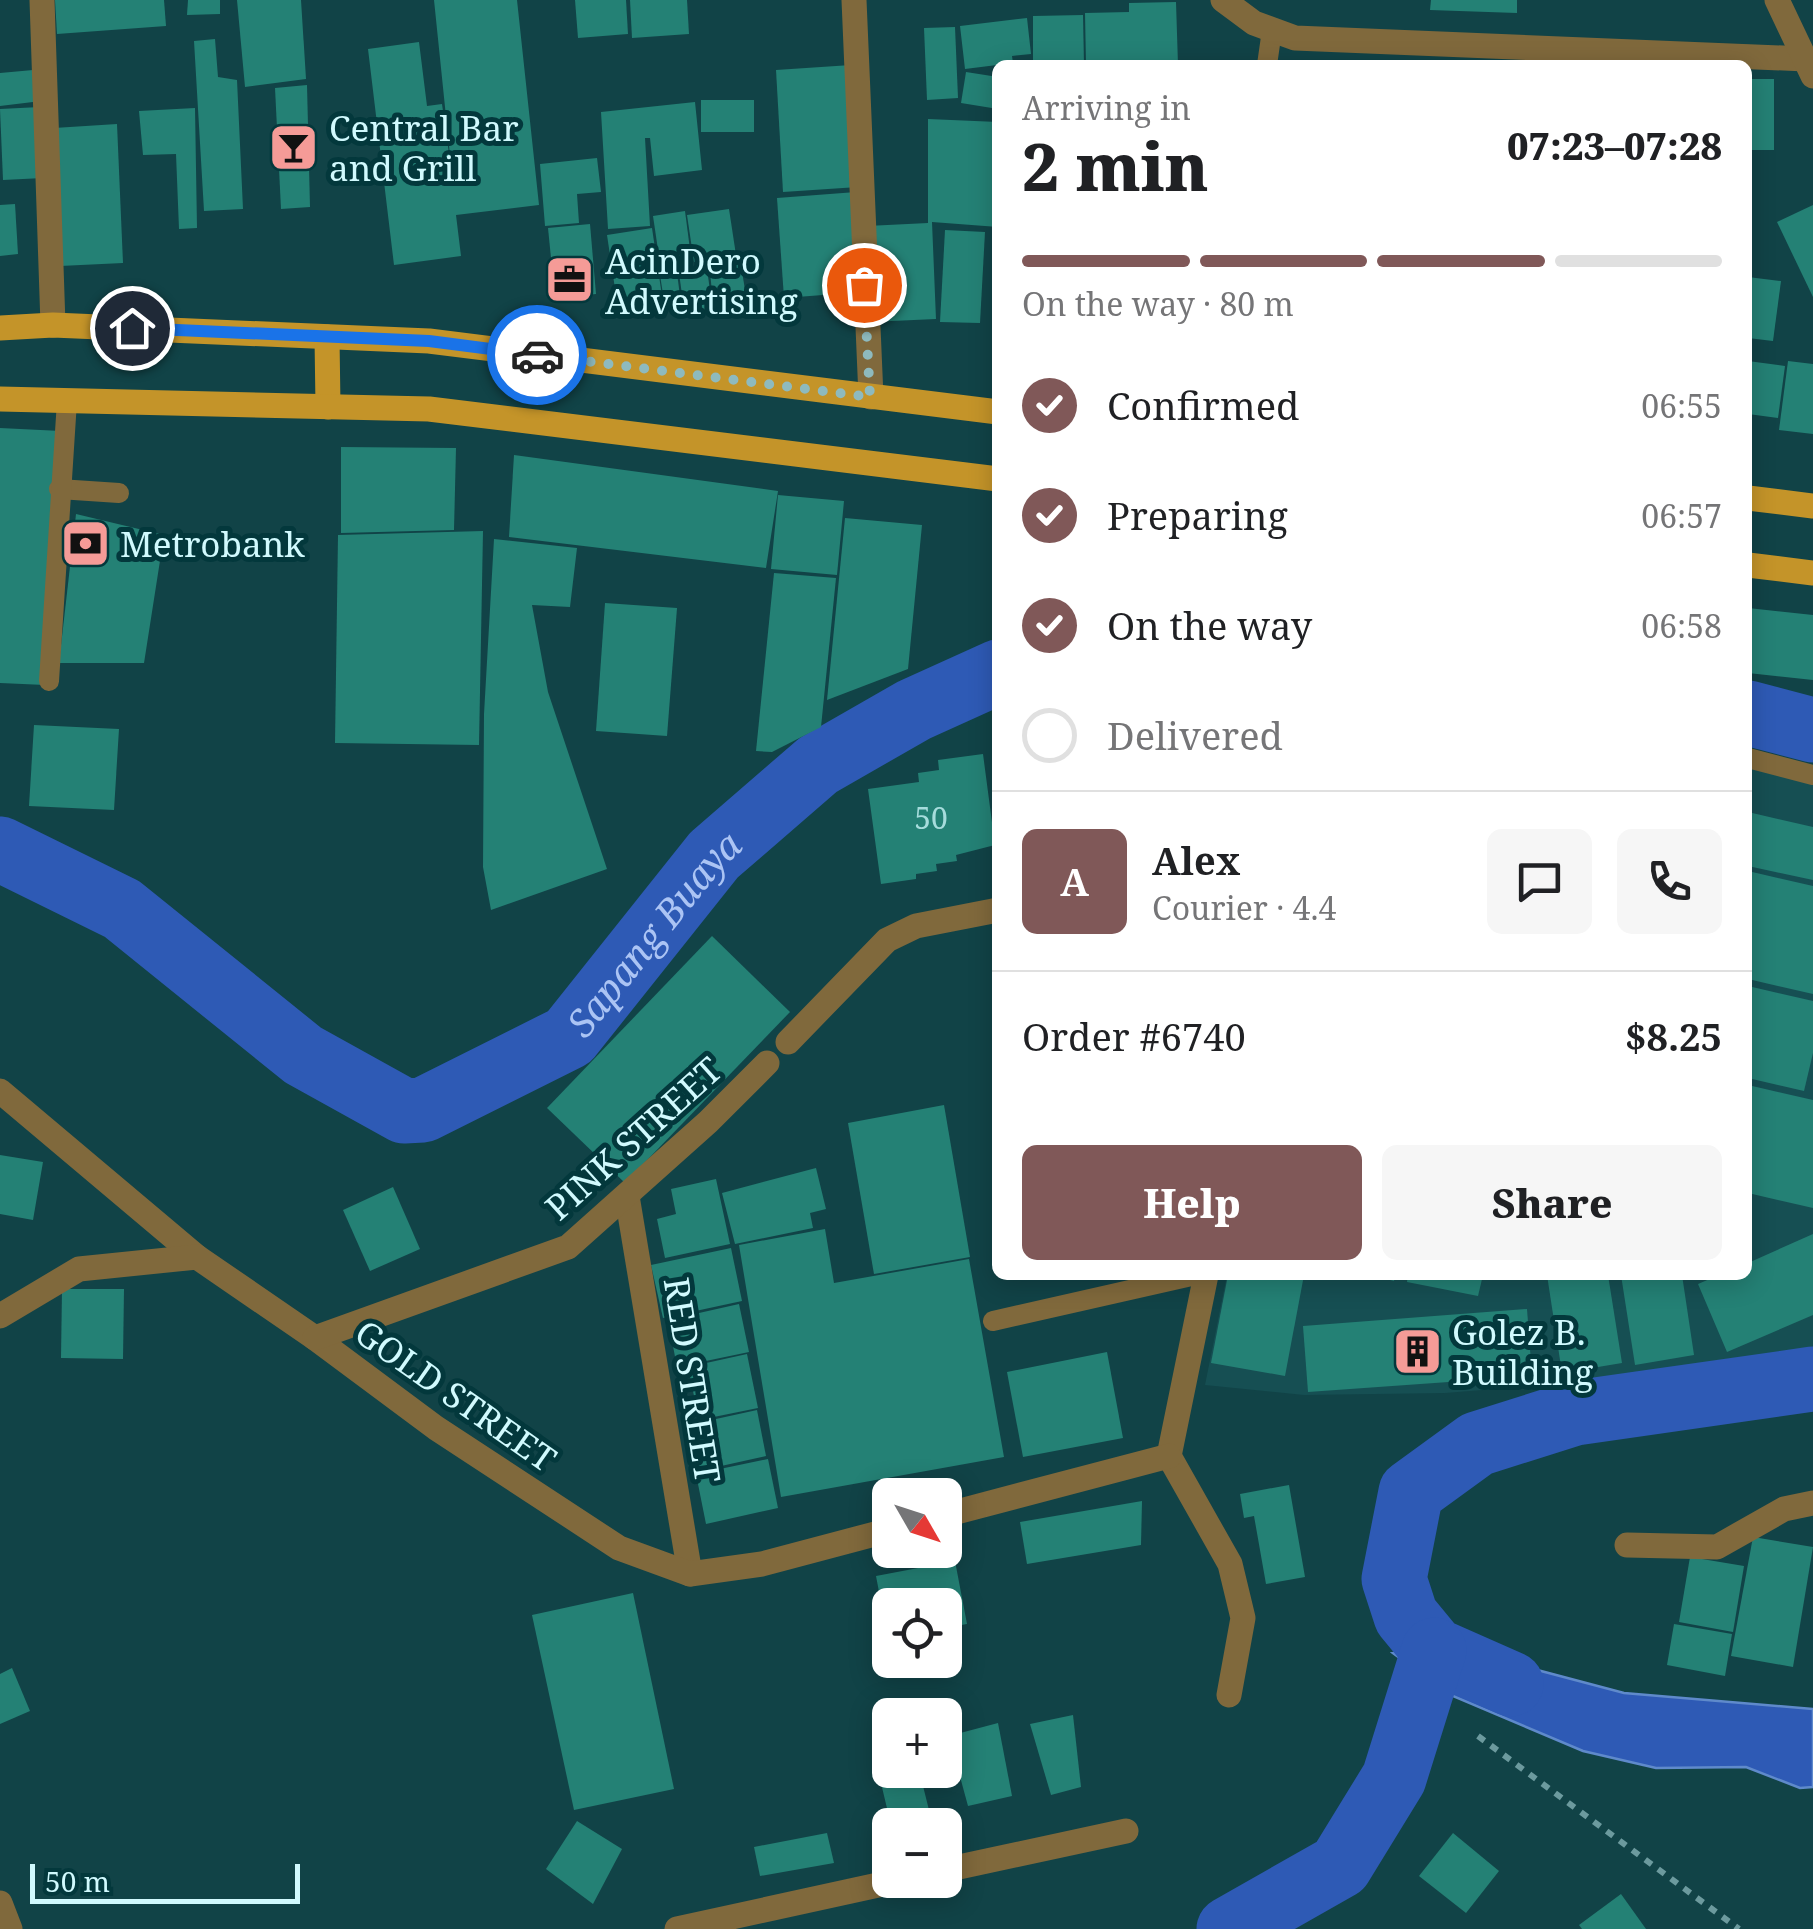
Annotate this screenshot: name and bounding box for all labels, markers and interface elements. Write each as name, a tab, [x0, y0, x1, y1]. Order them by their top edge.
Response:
text: Arriving in	[1022, 86, 1191, 129]
place label: Central Bar and Grill	[329, 104, 519, 191]
text: 07:23–07:28	[1507, 119, 1722, 171]
bar icon: Central Bar and Grill	[268, 121, 320, 173]
text: 2 min	[1022, 122, 1209, 210]
place label: AcinDero Advertising	[605, 237, 798, 324]
pin	[822, 243, 907, 328]
office icon: AcinDero Advertising	[544, 254, 596, 306]
icon: bag	[837, 258, 892, 313]
text: On the way · 80 m	[1022, 282, 1294, 325]
pin	[90, 286, 175, 371]
icon: home	[105, 301, 160, 356]
courier	[487, 305, 587, 405]
icon: car	[510, 328, 565, 383]
icon: check	[1022, 378, 1077, 433]
text: Confirmed	[1107, 379, 1299, 431]
text: 06:55	[1641, 384, 1722, 427]
icon: check	[1022, 488, 1077, 543]
text: Preparing	[1107, 489, 1288, 541]
text: 06:57	[1641, 494, 1722, 537]
bank icon: Metrobank	[59, 517, 111, 569]
place label: Metrobank	[120, 520, 305, 567]
icon: check	[1022, 598, 1077, 653]
text: On the way	[1107, 599, 1312, 651]
text: 06:58	[1641, 604, 1722, 647]
text: Delivered	[1107, 709, 1283, 761]
house number: 50	[914, 797, 948, 838]
water label: Sapang Buaya	[554, 818, 751, 1047]
button: chat	[1487, 829, 1592, 934]
button: phone	[1617, 829, 1722, 934]
text: Alex	[1152, 834, 1240, 886]
text: A	[1060, 855, 1089, 907]
text: Courier · 4.4	[1152, 886, 1336, 929]
text: Order #6740	[1022, 1010, 1246, 1062]
text: $8.25	[1625, 1010, 1722, 1062]
street label: PINK STREET	[535, 1046, 731, 1230]
button: Help	[1022, 1145, 1362, 1260]
button: Share	[1382, 1145, 1722, 1260]
street label: RED STREET	[654, 1274, 732, 1486]
street label: GOLD STREET	[346, 1308, 566, 1482]
place label: Golez B. Building	[1452, 1308, 1593, 1395]
building icon: Golez B. Building	[1391, 1325, 1443, 1377]
north arrow	[872, 1478, 962, 1568]
map controls	[872, 1478, 962, 1898]
button: locate	[872, 1588, 962, 1678]
button: +	[872, 1698, 962, 1788]
button: −	[872, 1808, 962, 1898]
scale bar	[30, 1859, 300, 1904]
text: 50 m	[45, 1862, 110, 1900]

